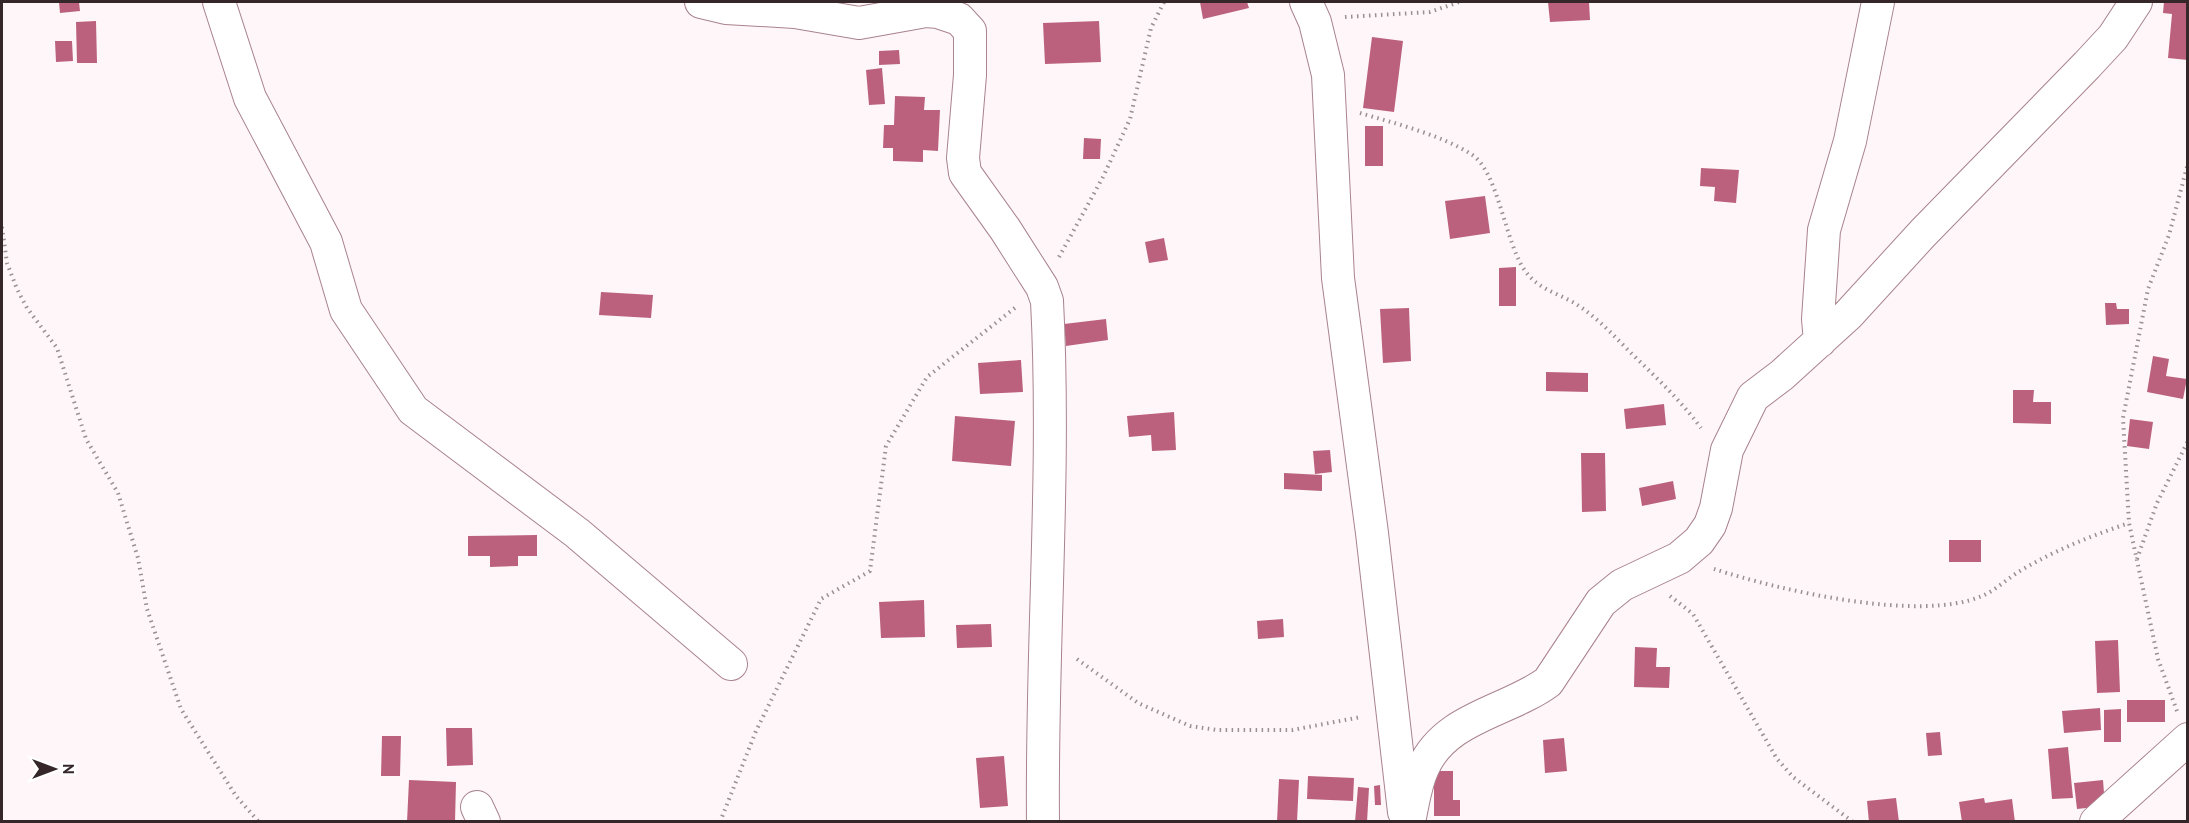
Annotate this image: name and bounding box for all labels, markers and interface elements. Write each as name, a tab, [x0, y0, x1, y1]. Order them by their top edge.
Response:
north arrow	[24, 739, 84, 799]
text: N	[59, 764, 79, 774]

